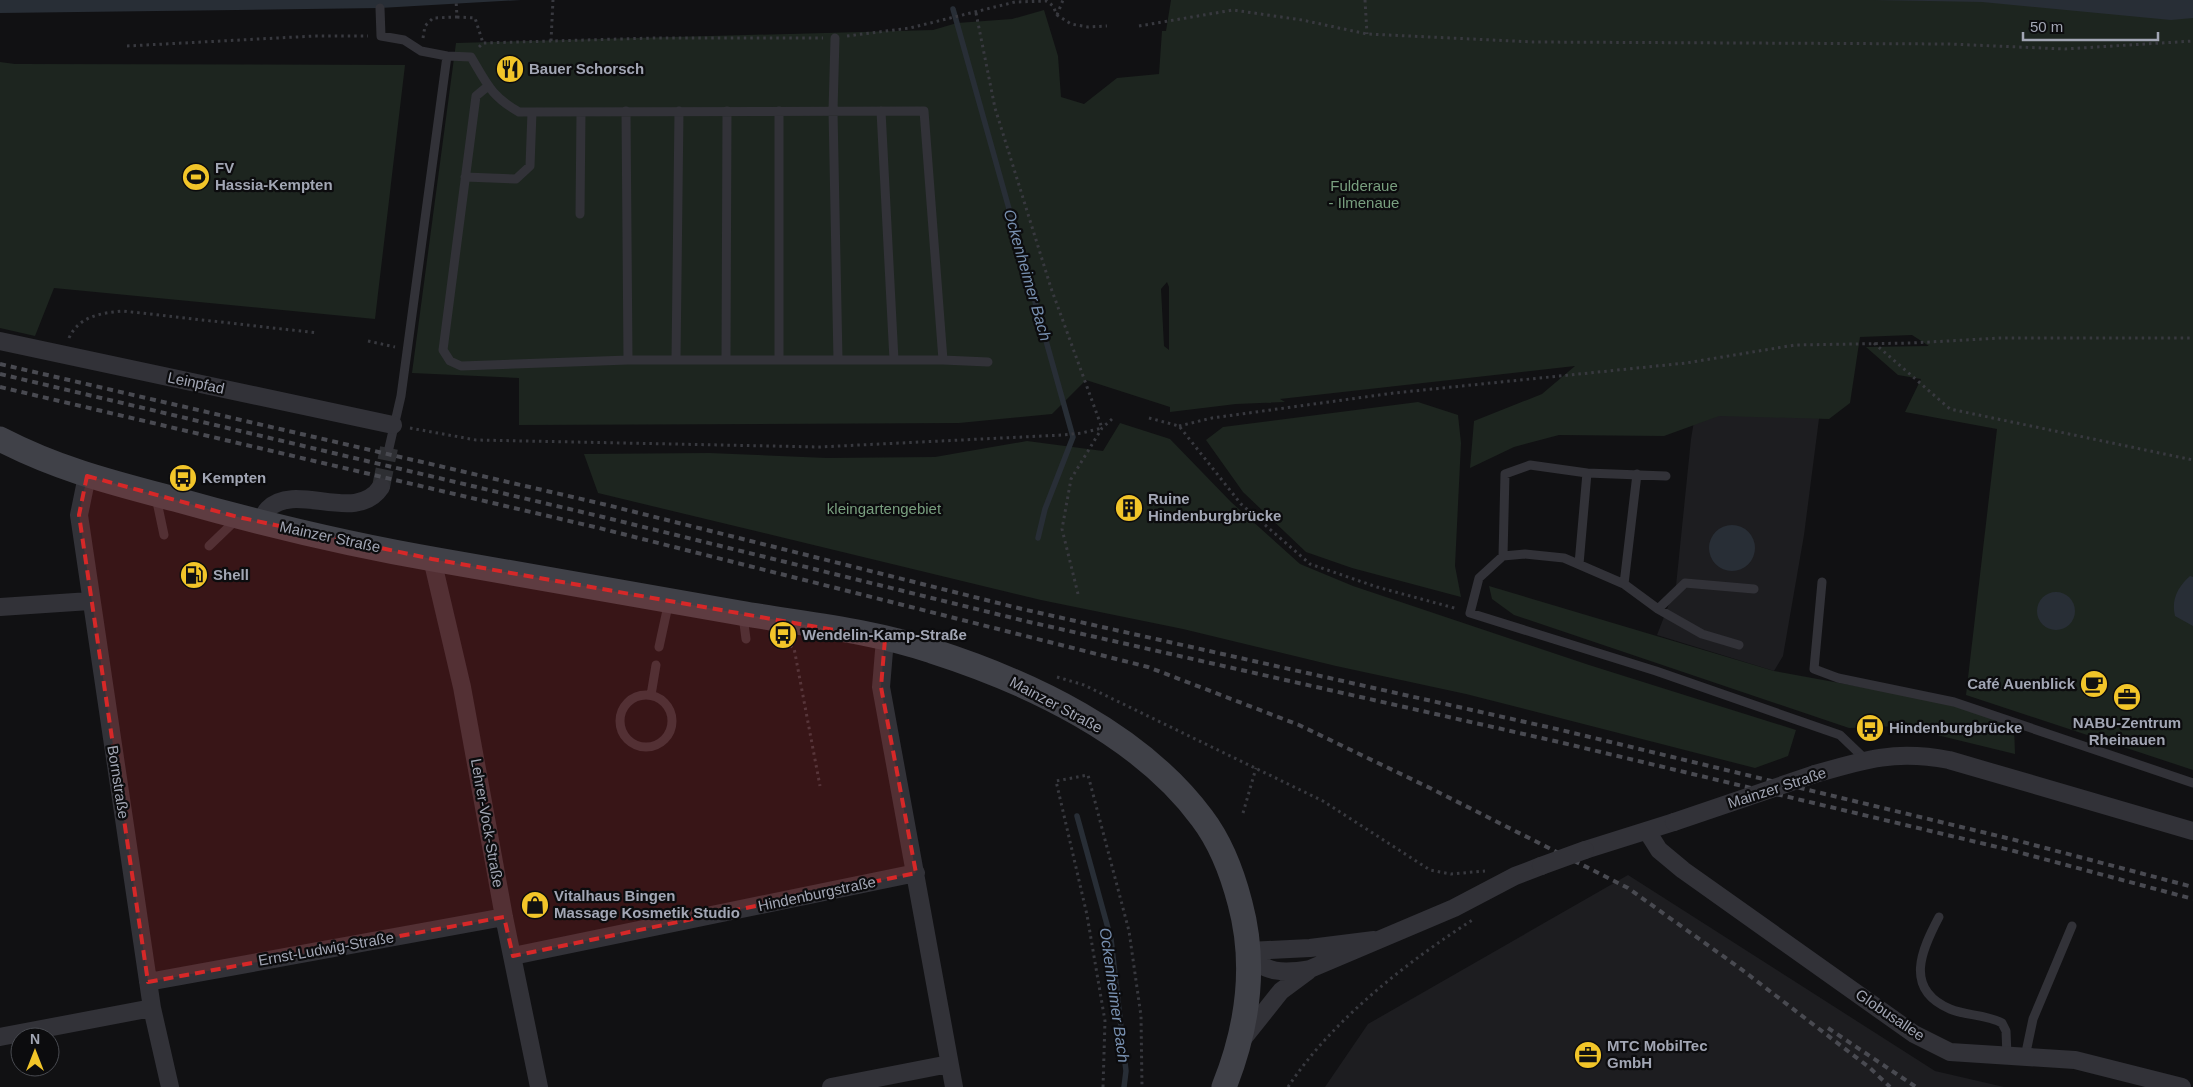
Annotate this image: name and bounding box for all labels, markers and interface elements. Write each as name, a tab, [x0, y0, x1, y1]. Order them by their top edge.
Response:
scale bar	[2023, 10, 2158, 42]
text: 50 m	[2030, 18, 2063, 35]
restaurant icon: Bauer Schorsch	[495, 54, 525, 84]
place label: Bauer Schorsch	[529, 60, 644, 77]
place label: FV Hassia-Kempten	[215, 159, 333, 193]
sports icon: FV Hassia-Kempten	[181, 162, 211, 192]
park label: Fulderaue - Ilmenaue	[1329, 177, 1399, 211]
water label: Ockenheimer Bach	[1001, 207, 1054, 343]
street label: Leinpfad	[166, 368, 226, 397]
bus stop icon: Kempten	[168, 463, 198, 493]
place label: Kempten	[202, 469, 266, 486]
place label: Ruine Hindenburgbrücke	[1148, 490, 1281, 524]
building icon: Ruine Hindenburgbrücke	[1114, 493, 1144, 523]
park label: kleingartengebiet	[827, 500, 942, 517]
street label: Mainzer Straße	[278, 518, 382, 555]
fuel station icon: Shell	[179, 560, 209, 590]
place label: Shell	[213, 566, 249, 583]
bus stop icon: Wendelin-Kamp-Straße	[768, 620, 798, 650]
place label: Wendelin-Kamp-Straße	[802, 626, 967, 643]
cafe icon: Café Auenblick	[2079, 669, 2109, 699]
street label: Mainzer Straße	[1007, 673, 1105, 736]
place label: Café Auenblick	[1967, 675, 2076, 692]
office icon: NABU-Zentrum Rheinauen	[2112, 682, 2142, 712]
bus stop icon: Hindenburgbrücke	[1855, 713, 1885, 743]
place label: NABU-Zentrum Rheinauen	[2073, 714, 2181, 748]
place label: Hindenburgbrücke	[1889, 719, 2022, 736]
street label: Bornstraße	[104, 744, 133, 820]
street label: Lehrer-Vock-Straße	[468, 757, 507, 889]
street label: Mainzer Straße	[1725, 764, 1828, 811]
street label: Hindenburgstraße	[756, 873, 877, 914]
place label: Vitalhaus Bingen Massage Kosmetik Studio	[554, 887, 740, 921]
shop icon: Vitalhaus Bingen Massage Kosmetik Studio	[520, 890, 550, 920]
water label: Ockenheimer Bach	[1097, 927, 1132, 1064]
street label: Ernst-Ludwig-Straße	[257, 928, 395, 969]
street label: Globusallee	[1853, 985, 1928, 1044]
north arrow	[10, 1027, 60, 1077]
text: N	[30, 1031, 40, 1047]
place label: MTC MobilTec GmbH	[1607, 1037, 1708, 1071]
office icon: MTC MobilTec GmbH	[1573, 1040, 1603, 1070]

